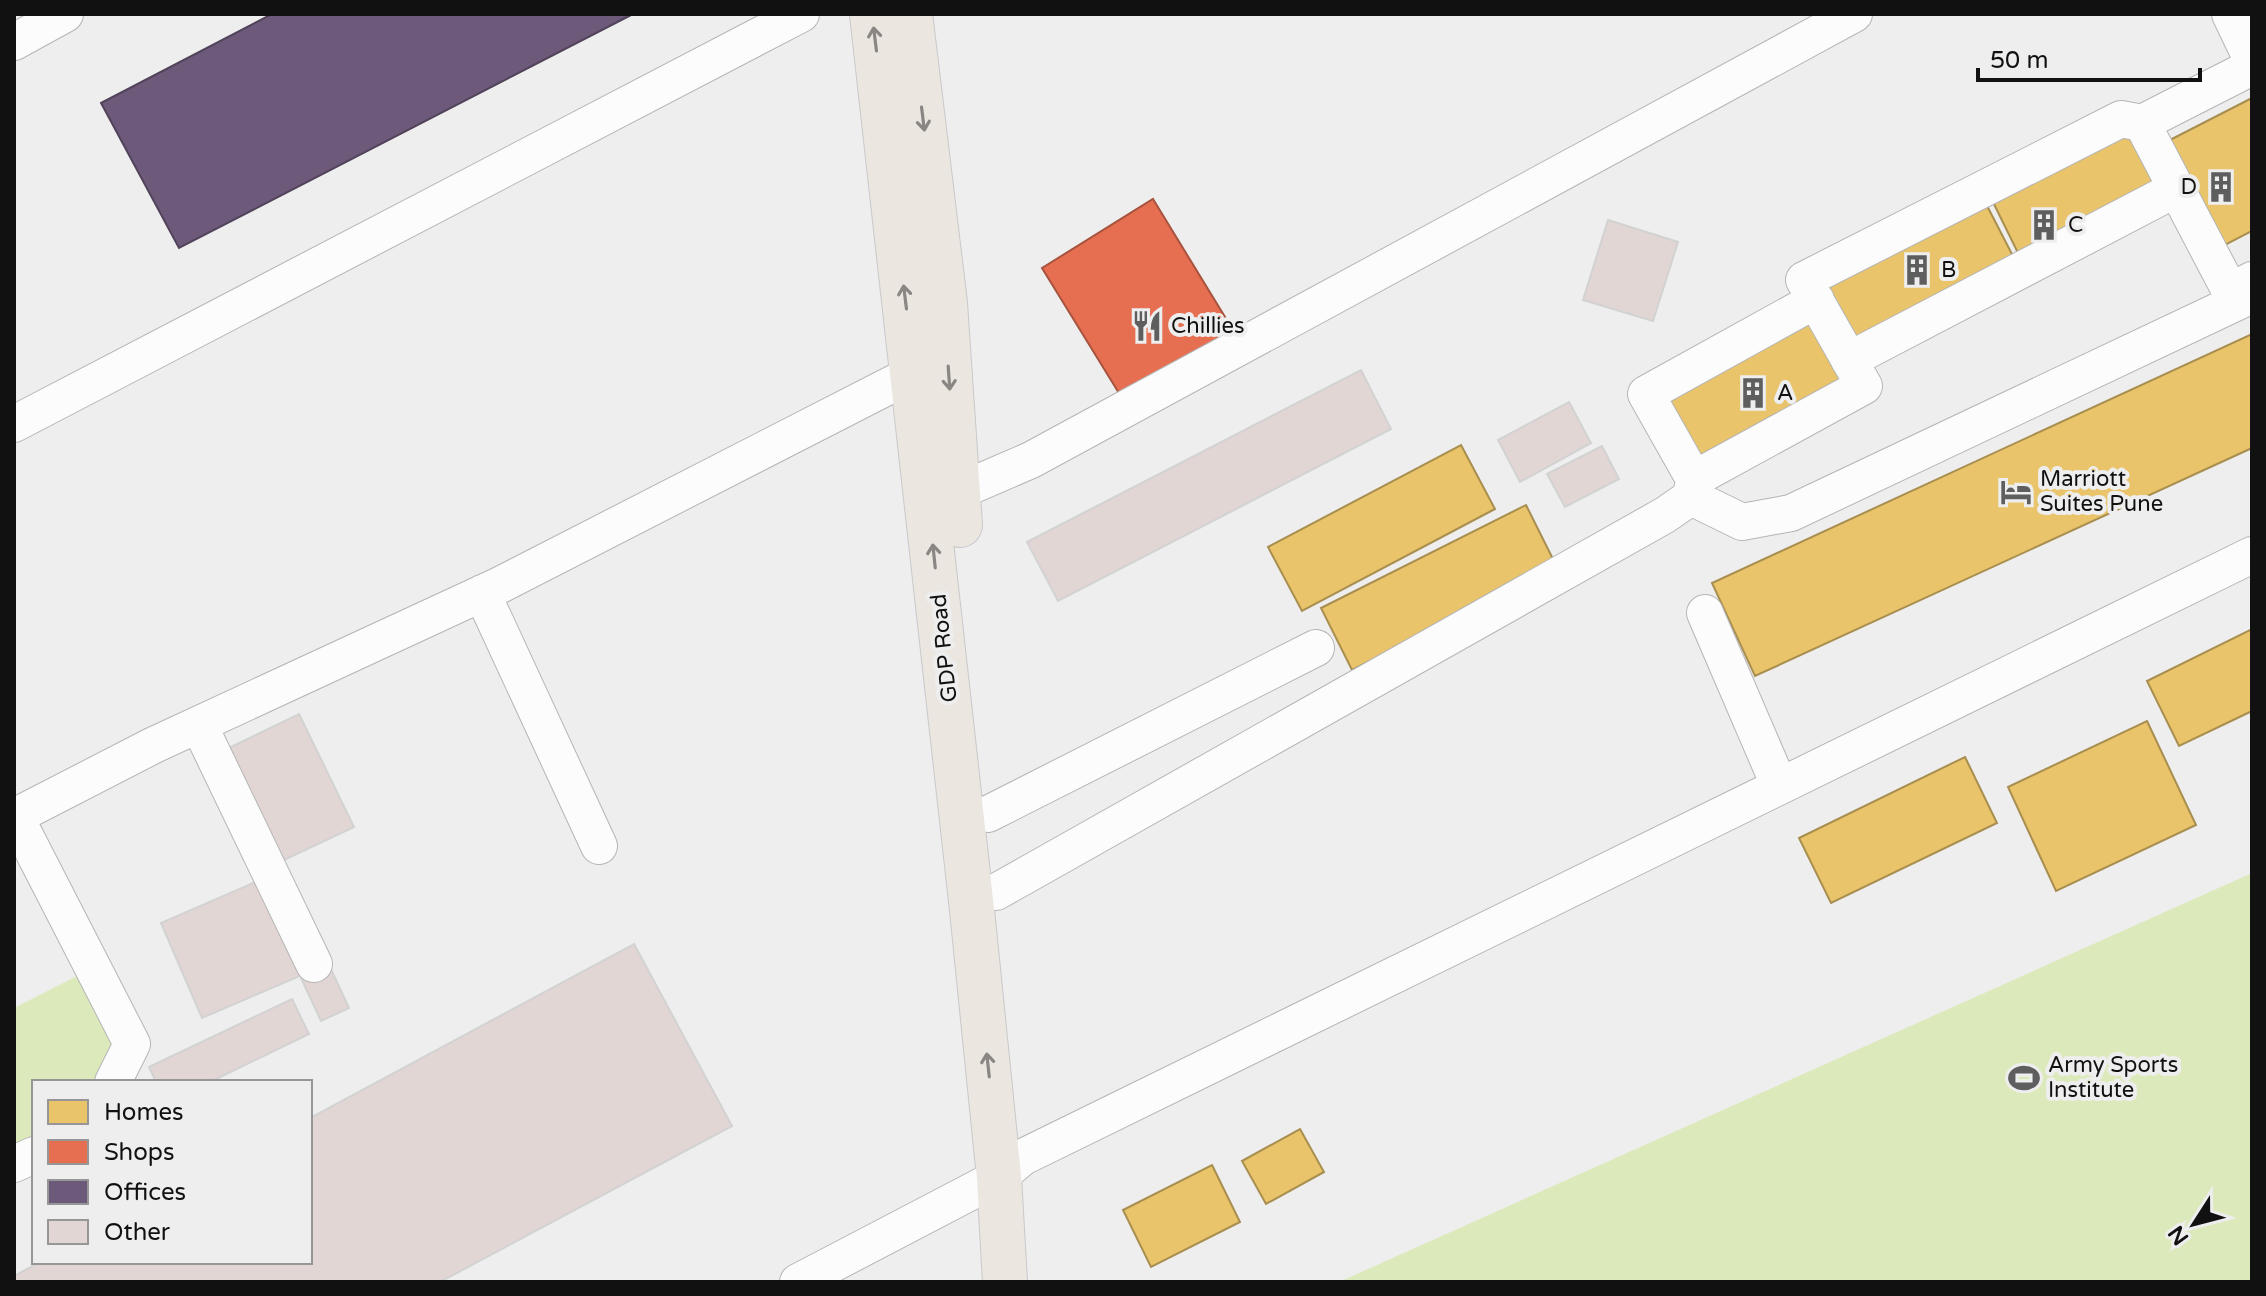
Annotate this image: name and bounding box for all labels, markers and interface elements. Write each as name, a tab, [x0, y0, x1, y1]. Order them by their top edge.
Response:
one-way arrow	[868, 26, 883, 53]
scale bar	[1978, 32, 2200, 82]
text: 50 m	[1990, 46, 2048, 75]
one-way arrow	[916, 106, 931, 131]
building icon: D	[2204, 170, 2238, 204]
place label: D	[2180, 174, 2197, 200]
building icon: C	[2027, 208, 2061, 242]
place label: C	[2068, 212, 2083, 238]
building icon: B	[1900, 253, 1934, 287]
place label: B	[1941, 257, 1956, 283]
one-way arrow	[897, 285, 912, 310]
restaurant icon: Chillies	[1130, 309, 1164, 343]
place label: Chillies	[1171, 313, 1245, 339]
one-way arrow	[942, 364, 957, 391]
building icon: A	[1736, 376, 1770, 410]
place label: A	[1777, 380, 1793, 406]
place label: Marriott Suites Pune	[2040, 466, 2163, 517]
hotel icon: Marriott Suites Pune	[1999, 475, 2033, 509]
one-way arrow	[926, 543, 941, 569]
street label: GDP Road	[925, 592, 963, 704]
one-way arrow	[980, 1052, 995, 1079]
place label: Army Sports Institute	[2048, 1052, 2178, 1103]
sports icon: Army Sports Institute	[2007, 1061, 2041, 1095]
legend	[32, 1080, 312, 1264]
text: Homes	[104, 1098, 184, 1127]
text: Shops	[104, 1138, 174, 1167]
text: Offices	[104, 1178, 186, 1207]
north arrow	[2154, 1184, 2234, 1264]
text: Other	[104, 1218, 171, 1247]
text: N	[2163, 1220, 2194, 1250]

